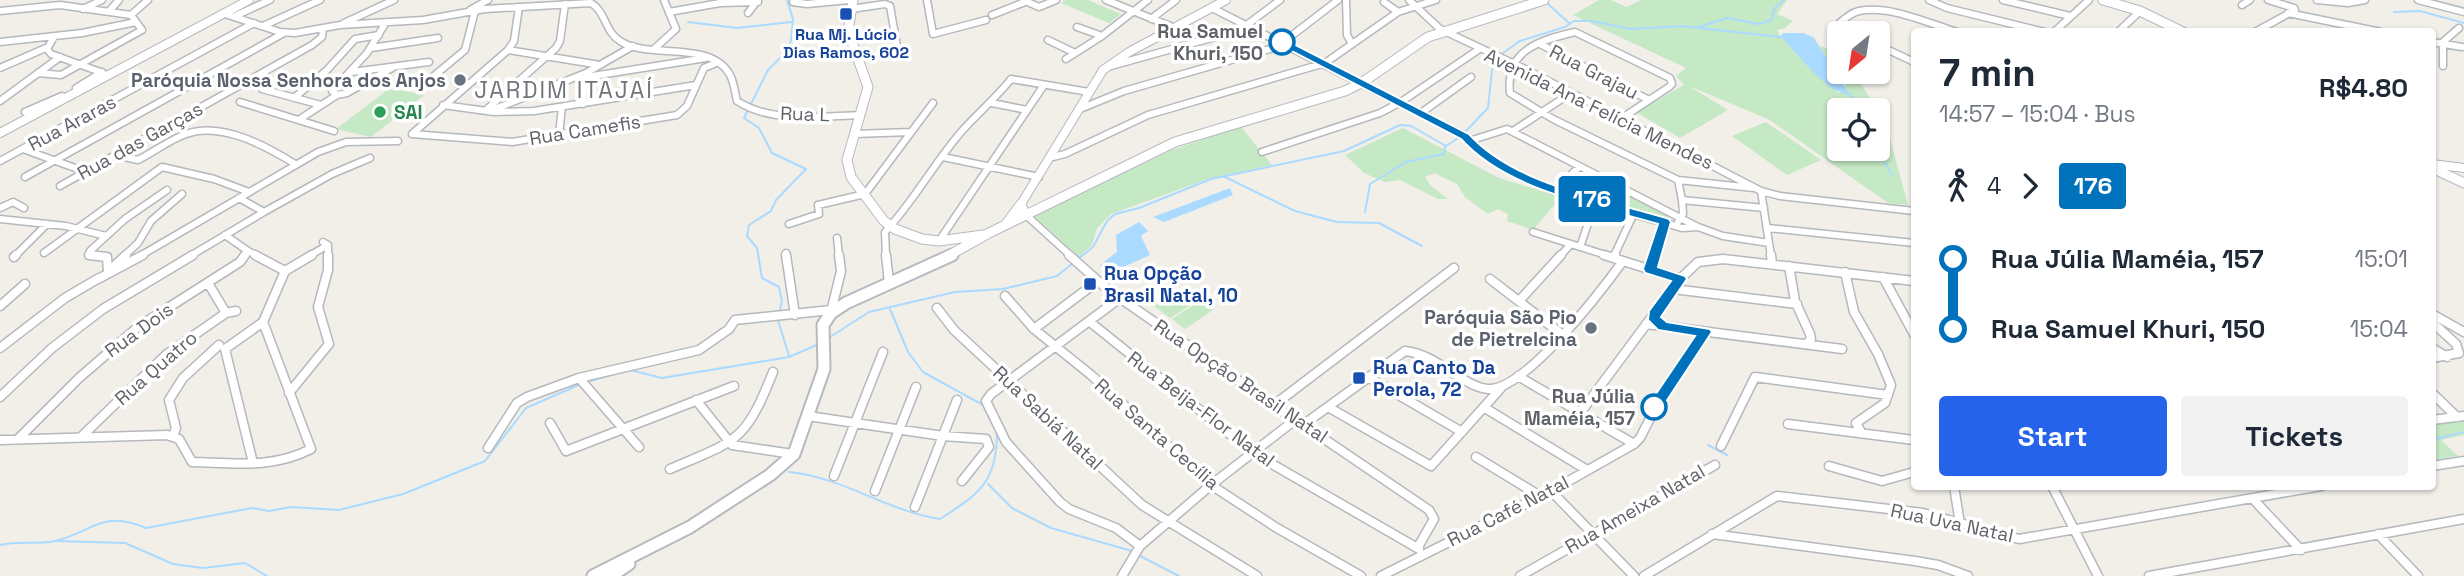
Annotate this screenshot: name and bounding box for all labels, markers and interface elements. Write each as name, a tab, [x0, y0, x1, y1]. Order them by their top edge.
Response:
marker: Rua Mj. Lúcio Dias Ramos, 602	[838, 6, 854, 22]
place label: Rua Samuel Khuri, 150	[1157, 19, 1263, 66]
north arrow	[1827, 21, 1890, 84]
map controls	[1827, 21, 1890, 161]
place label: Rua Mj. Lúcio Dias Ramos, 602	[783, 24, 909, 63]
marker: Rua Samuel Khuri, 150	[1269, 29, 1295, 55]
street label: Rua Grajau	[1545, 39, 1643, 105]
street label: Avenida Ana Felícia Mendes	[1480, 43, 1718, 175]
text: 7 min	[1939, 49, 2036, 97]
place label: Paróquia Nossa Senhora dos Anjos	[131, 68, 446, 93]
text: R$4.80	[2319, 71, 2408, 105]
marker: Paróquia Nossa Senhora dos Anjos	[452, 72, 468, 88]
district label: JARDIM ITAJAÍ	[474, 75, 654, 105]
street label: Rua Araras	[23, 89, 121, 157]
street label: Rua das Garças	[73, 96, 207, 186]
button: locate	[1827, 98, 1890, 161]
text: 14:57 – 15:04 · Bus	[1939, 99, 2136, 129]
place label: SAI	[394, 100, 423, 125]
street label: Rua L	[780, 101, 830, 127]
marker: SAI	[372, 104, 388, 120]
street label: Rua Camefis	[528, 109, 642, 151]
icon: walk	[1939, 167, 1977, 205]
icon: forward	[2011, 167, 2049, 205]
text: 176	[2073, 170, 2112, 201]
text: 4	[1987, 171, 2001, 201]
line badge: 176	[1552, 176, 1632, 222]
text: 176	[1573, 183, 1611, 214]
text: Rua Júlia Maméia, 157	[1991, 242, 2264, 276]
text: 15:01	[2354, 244, 2408, 274]
place label: Rua Opção Brasil Natal, 10	[1104, 261, 1238, 308]
marker: Rua Opção Brasil Natal, 10	[1082, 276, 1098, 292]
street label: Rua Dois	[100, 297, 178, 363]
place label: Paróquia São Pio de Pietrelcina	[1424, 305, 1577, 352]
text: Rua Samuel Khuri, 150	[1991, 312, 2265, 346]
street label: Rua Opção Brasil Natal	[1149, 313, 1333, 449]
text: 15:04	[2350, 314, 2408, 344]
marker: Paróquia São Pio de Pietrelcina	[1583, 320, 1599, 336]
street label: Rua Quatro	[110, 325, 202, 411]
street label: Rua Beija-Flor Natal	[1122, 345, 1280, 473]
place label: Rua Canto Da Perola, 72	[1373, 355, 1496, 402]
street label: Rua Sabiá Natal	[988, 360, 1108, 476]
marker: Rua Canto Da Perola, 72	[1351, 370, 1367, 386]
street label: Rua Santa Cecília	[1089, 373, 1225, 495]
place label: Rua Júlia Maméia, 157	[1524, 384, 1635, 431]
marker: Rua Júlia Maméia, 157	[1641, 394, 1667, 420]
button: Start	[1939, 396, 2167, 476]
button: Tickets	[2181, 396, 2408, 476]
street label: Rua Ameixa Natal	[1561, 459, 1709, 559]
street label: Rua Café Natal	[1443, 470, 1573, 552]
street label: Rua Uva Natal	[1888, 498, 2016, 548]

